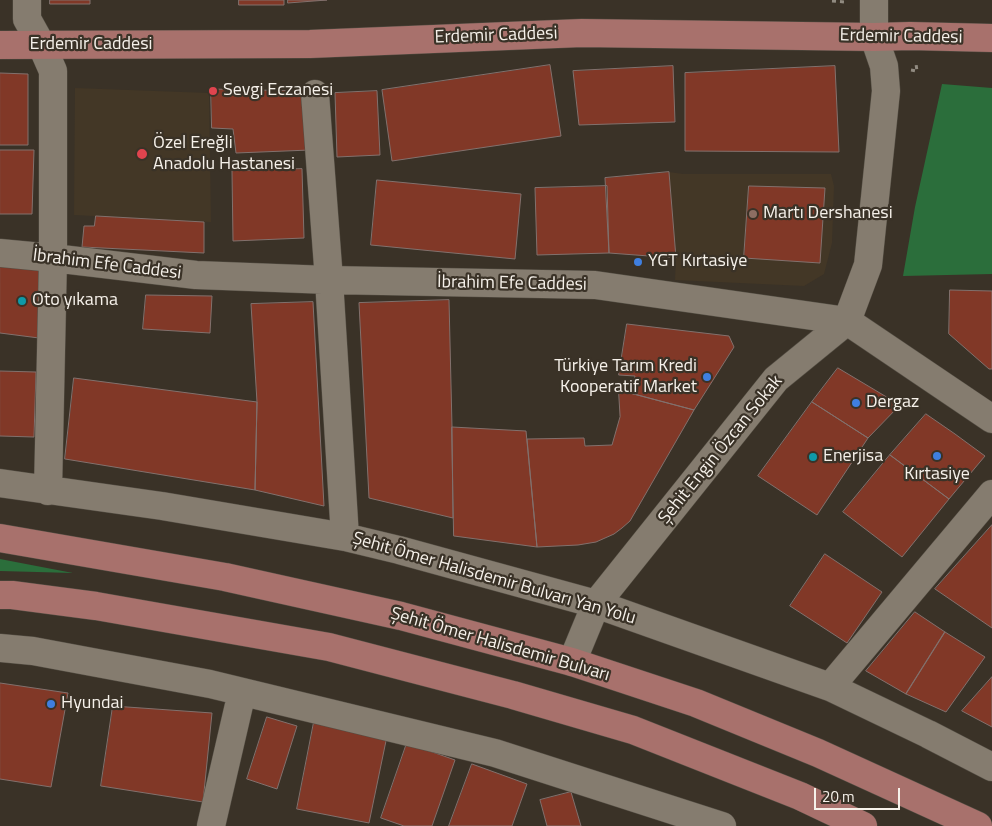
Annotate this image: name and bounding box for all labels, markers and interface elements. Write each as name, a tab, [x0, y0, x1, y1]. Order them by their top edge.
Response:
street label: Erdemir Caddesi	[434, 23, 558, 49]
street label: Erdemir Caddesi	[839, 25, 963, 49]
street label: Erdemir Caddesi	[30, 34, 152, 56]
place label: Sevgi Eczanesi	[223, 80, 333, 102]
marker: Sevgi Eczanesi	[207, 85, 219, 97]
place label: Özel Ereğli Anadolu Hastanesi	[153, 133, 295, 176]
marker: Özel Ereğli Anadolu Hastanesi	[135, 147, 149, 161]
place label: Martı Dershanesi	[763, 203, 893, 225]
marker: Martı Dershanesi	[747, 208, 759, 220]
street label: İbrahim Efe Caddesi	[31, 245, 183, 285]
place label: YGT Kırtasiye	[648, 251, 747, 273]
marker: YGT Kırtasiye	[632, 256, 644, 268]
street label: İbrahim Efe Caddesi	[437, 272, 587, 296]
place label: Oto yıkama	[32, 290, 118, 312]
marker: Oto yıkama	[16, 295, 28, 307]
place label: Türkiye Tarım Kredi Kooperatif Market	[554, 356, 697, 398]
street label: Şehit Engin Özcan Sokak	[654, 371, 788, 529]
marker: Türkiye Tarım Kredi Kooperatif Market	[701, 371, 713, 383]
place label: Dergaz	[866, 392, 919, 414]
marker: Dergaz	[850, 397, 862, 409]
place label: Enerjisa	[823, 446, 883, 468]
marker: Kırtasiye	[931, 450, 943, 462]
marker: Enerjisa	[807, 451, 819, 463]
place label: Kırtasiye	[904, 464, 970, 486]
street label: Şehit Ömer Halisdemir Bulvarı Yan Yolu	[350, 528, 638, 630]
street label: Şehit Ömer Halisdemir Bulvarı	[388, 603, 612, 687]
place label: Hyundai	[61, 693, 124, 715]
marker: Hyundai	[45, 698, 57, 710]
scale bar	[817, 778, 903, 810]
text: 20 m	[822, 785, 855, 808]

